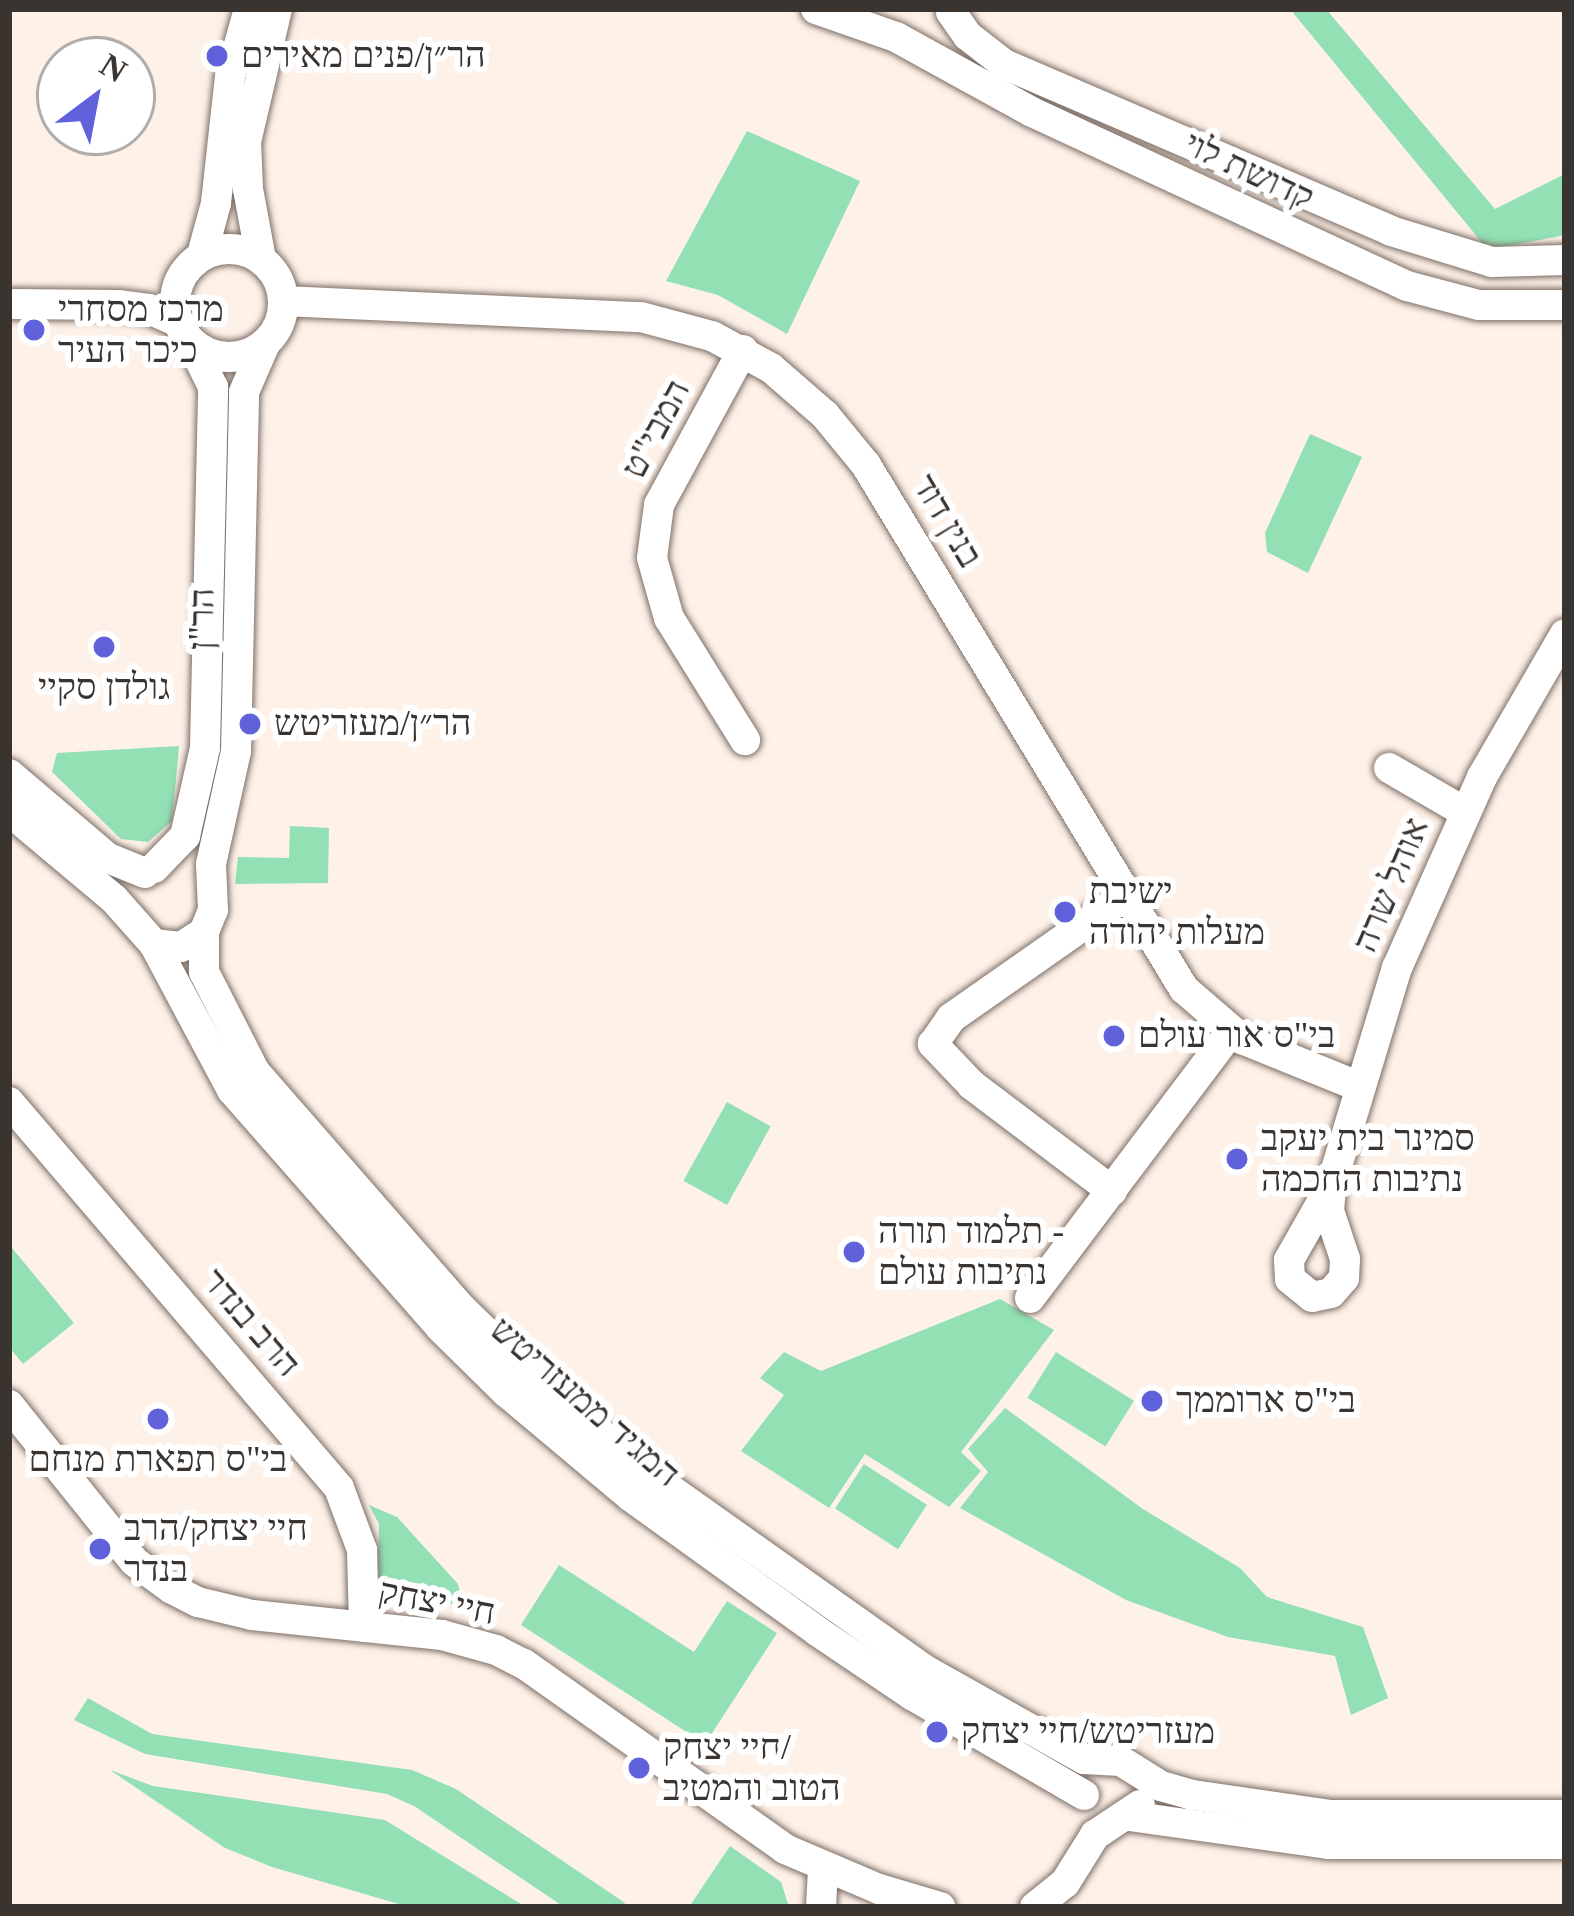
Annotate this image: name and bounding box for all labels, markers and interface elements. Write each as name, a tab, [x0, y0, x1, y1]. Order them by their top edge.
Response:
place label: הר״ן/פנים מאירים	[241, 34, 486, 78]
north arrow	[36, 36, 156, 156]
marker: הר״ן/פנים מאירים	[204, 43, 230, 69]
text: N	[94, 46, 133, 90]
street label: קדושת לוי	[1177, 122, 1321, 220]
place label: מרכז מסחרי כיכר העיר	[58, 287, 224, 372]
marker: מרכז מסחרי כיכר העיר	[21, 317, 47, 343]
street label: המבי"ט	[612, 372, 700, 486]
street label: בנין דוד	[903, 467, 991, 575]
street label: הר"ן	[180, 587, 224, 651]
marker: גולדן סקיי	[91, 634, 117, 660]
place label: גולדן סקיי	[38, 666, 170, 710]
place label: הר״ן/מעזריטש	[274, 702, 471, 746]
marker: הר״ן/מעזריטש	[237, 711, 263, 737]
street label: אוהל שרה	[1344, 812, 1438, 958]
place label: ישיבת מעלות יהודה	[1089, 869, 1265, 954]
marker: ישיבת מעלות יהודה	[1052, 899, 1078, 925]
place label: בי"ס אור עולם	[1138, 1014, 1335, 1058]
marker: בי"ס אור עולם	[1101, 1023, 1127, 1049]
place label: סמינר בית יעקב נתיבות החכמה	[1261, 1116, 1475, 1201]
marker: סמינר בית יעקב נתיבות החכמה	[1224, 1146, 1250, 1172]
place label: תלמוד תורה - נתיבות עולם	[878, 1209, 1064, 1294]
marker: תלמוד תורה - נתיבות עולם	[841, 1239, 867, 1265]
street label: הרב בנדר	[192, 1260, 310, 1386]
street label: המגיד ממעזריטש	[481, 1308, 689, 1496]
place label: בי"ס ארוממך	[1176, 1379, 1356, 1423]
marker: בי"ס ארוממך	[1139, 1388, 1165, 1414]
marker: בי"ס תפארת מנחם	[145, 1406, 171, 1432]
place label: בי"ס תפארת מנחם	[29, 1438, 287, 1482]
place label: חיי יצחק/הרב בנדר	[124, 1506, 308, 1591]
marker: חיי יצחק/הרב בנדר	[87, 1536, 113, 1562]
street label: חיי יצחק	[375, 1570, 499, 1634]
place label: מעזריטש/חיי יצחק	[961, 1710, 1215, 1754]
marker: מעזריטש/חיי יצחק	[924, 1719, 950, 1745]
place label: חיי יצחק/ הטוב והמטיב	[663, 1725, 841, 1810]
marker: חיי יצחק/ הטוב והמטיב	[626, 1755, 652, 1781]

